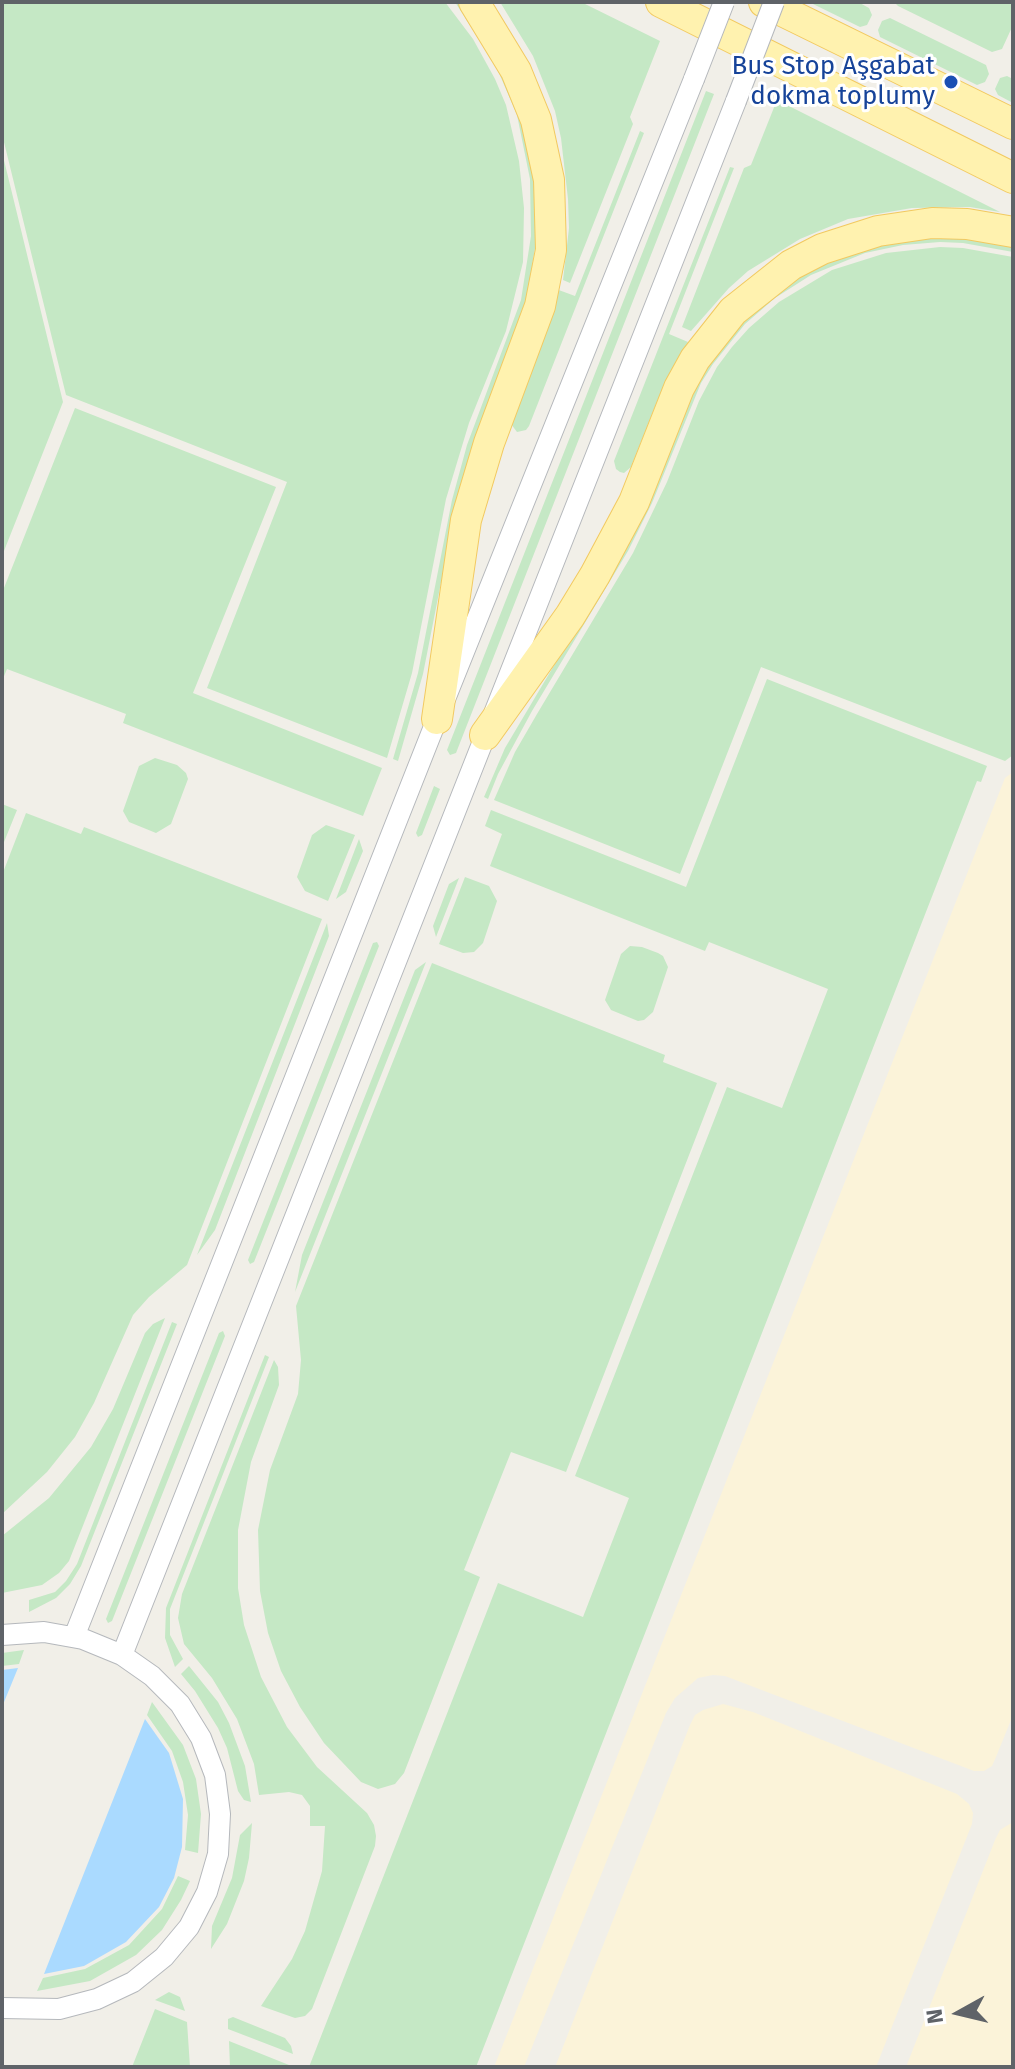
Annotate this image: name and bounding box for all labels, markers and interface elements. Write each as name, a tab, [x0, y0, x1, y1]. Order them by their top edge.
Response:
place label: Bus Stop Aşgabat dokma toplumy	[731, 51, 935, 112]
marker: Bus Stop Aşgabat dokma toplumy	[942, 73, 960, 91]
north arrow	[919, 1973, 999, 2053]
text: N	[920, 2007, 949, 2026]

